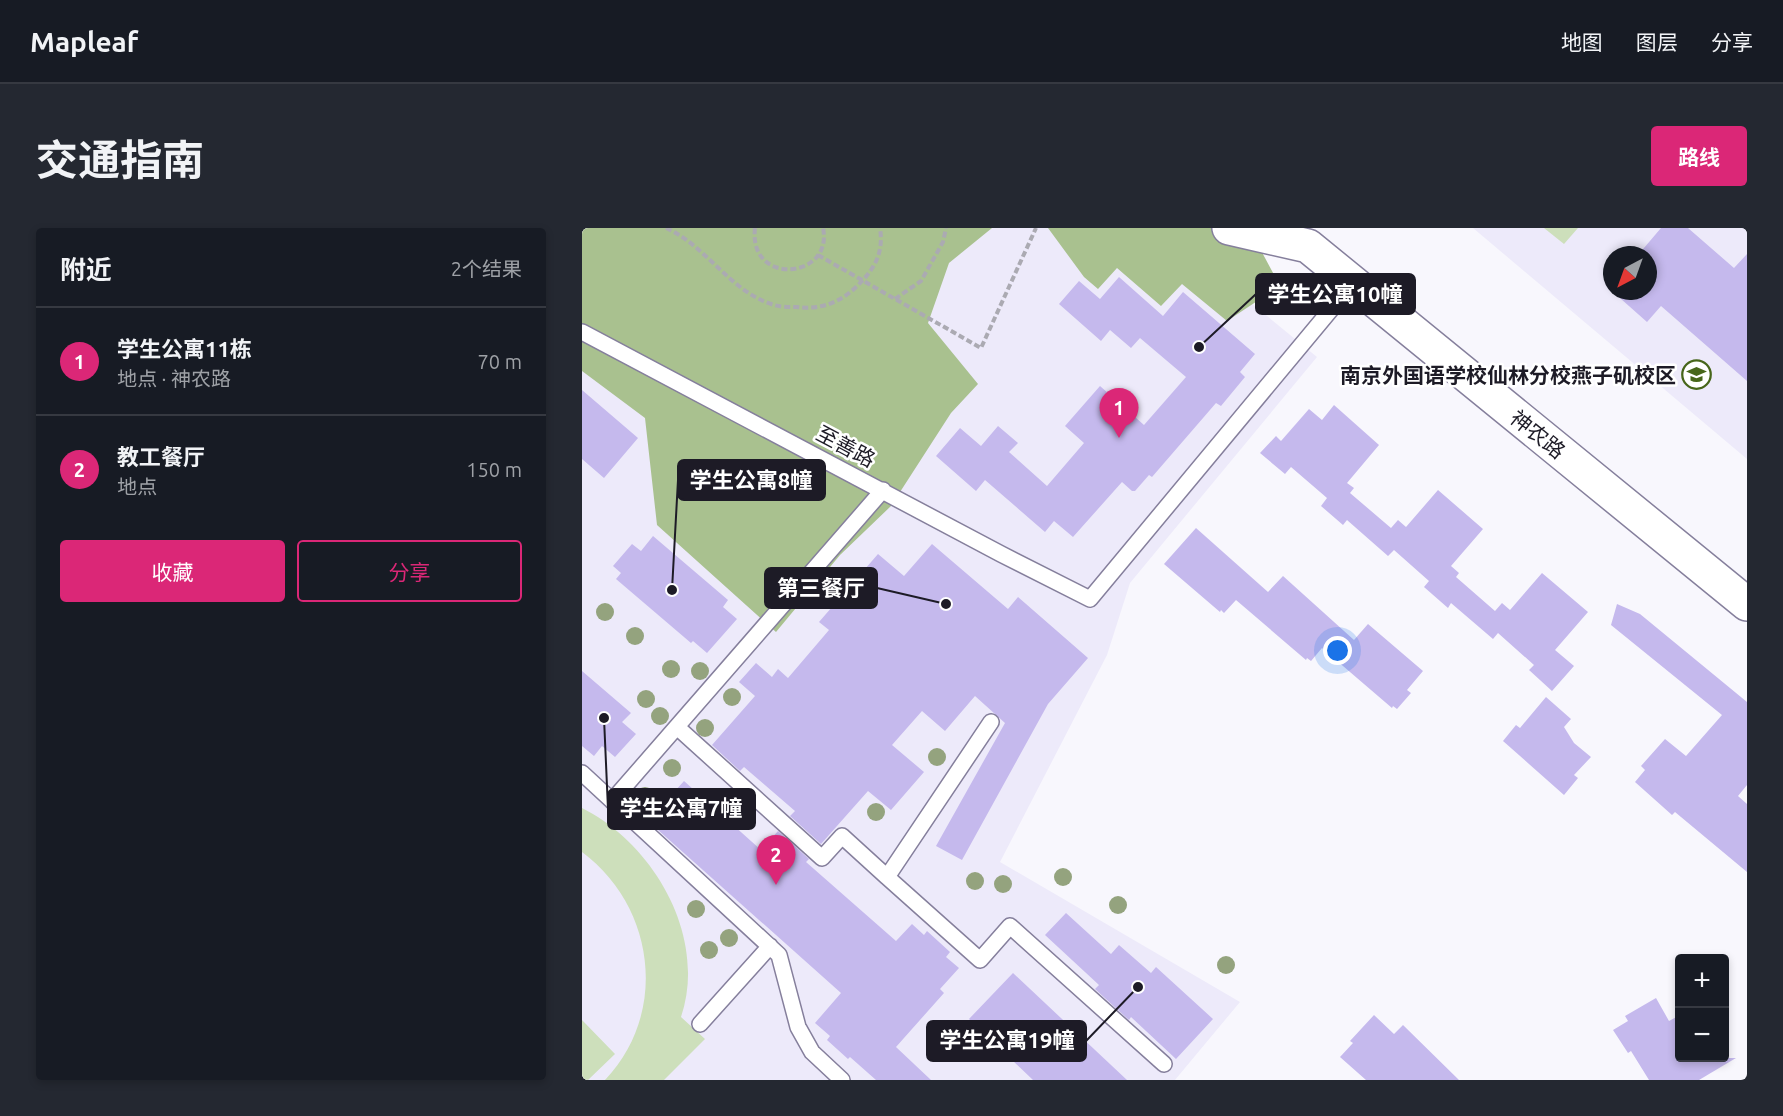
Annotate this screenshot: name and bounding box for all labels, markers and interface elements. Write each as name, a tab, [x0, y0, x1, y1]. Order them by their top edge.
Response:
text: Mapleaf	[30, 26, 138, 57]
text: 地图	[1561, 30, 1603, 54]
text: 图层	[1636, 30, 1678, 54]
text: 分享	[1711, 30, 1753, 54]
button: 路线	[1651, 126, 1747, 186]
text: 交通指南	[36, 136, 204, 183]
north arrow	[1603, 246, 1657, 300]
text: 附近	[60, 255, 112, 284]
text: 2个结果	[451, 257, 522, 280]
callout: 学生公寓10幢	[1256, 274, 1415, 314]
text: 学生公寓10幢	[1268, 281, 1402, 306]
text: 学生公寓11栋	[117, 336, 252, 361]
text: 1	[74, 350, 85, 373]
text: 70 m	[478, 350, 522, 373]
school or university icon: 南京外国语学校仙林分校燕子矶校区	[1681, 359, 1713, 391]
place label: 南京外国语学校仙林分校燕子矶校区	[1340, 363, 1676, 387]
text: 地点 · 神农路	[117, 367, 231, 390]
pin: 1	[1100, 388, 1138, 438]
street label: 神农路	[1506, 405, 1570, 463]
street label: 至善路	[813, 421, 879, 471]
text: 教工餐厅	[117, 444, 205, 469]
text: 2	[74, 458, 85, 481]
text: 150 m	[466, 458, 522, 481]
callout: 学生公寓8幢	[678, 460, 825, 500]
text: 学生公寓8幢	[690, 467, 812, 492]
text: 地点	[117, 475, 157, 498]
button: 收藏	[60, 540, 285, 602]
button: 分享	[297, 540, 522, 602]
callout: 第三餐厅	[765, 568, 877, 608]
text: 第三餐厅	[777, 575, 865, 600]
your location	[1323, 636, 1352, 665]
callout: 学生公寓7幢	[608, 789, 755, 829]
text: 学生公寓7幢	[620, 795, 742, 820]
pin: 2	[756, 836, 796, 885]
map controls	[1675, 954, 1729, 1062]
button: +	[1675, 954, 1729, 1008]
button: −	[1675, 1008, 1729, 1062]
callout: 学生公寓19幢	[927, 1021, 1086, 1061]
text: 学生公寓19幢	[940, 1027, 1074, 1052]

